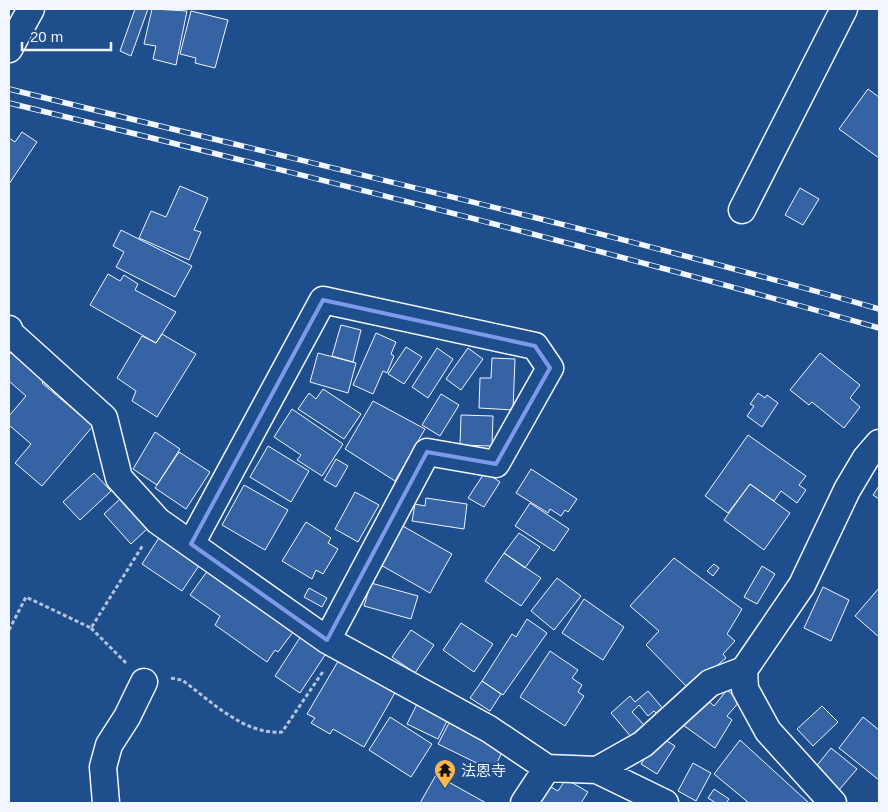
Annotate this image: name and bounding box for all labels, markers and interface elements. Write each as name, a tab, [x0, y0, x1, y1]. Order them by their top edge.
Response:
scale bar	[22, 20, 111, 52]
text: 20 m	[30, 28, 63, 45]
temple icon: 法恩寺	[433, 758, 457, 789]
place label: 法恩寺	[461, 762, 506, 779]

